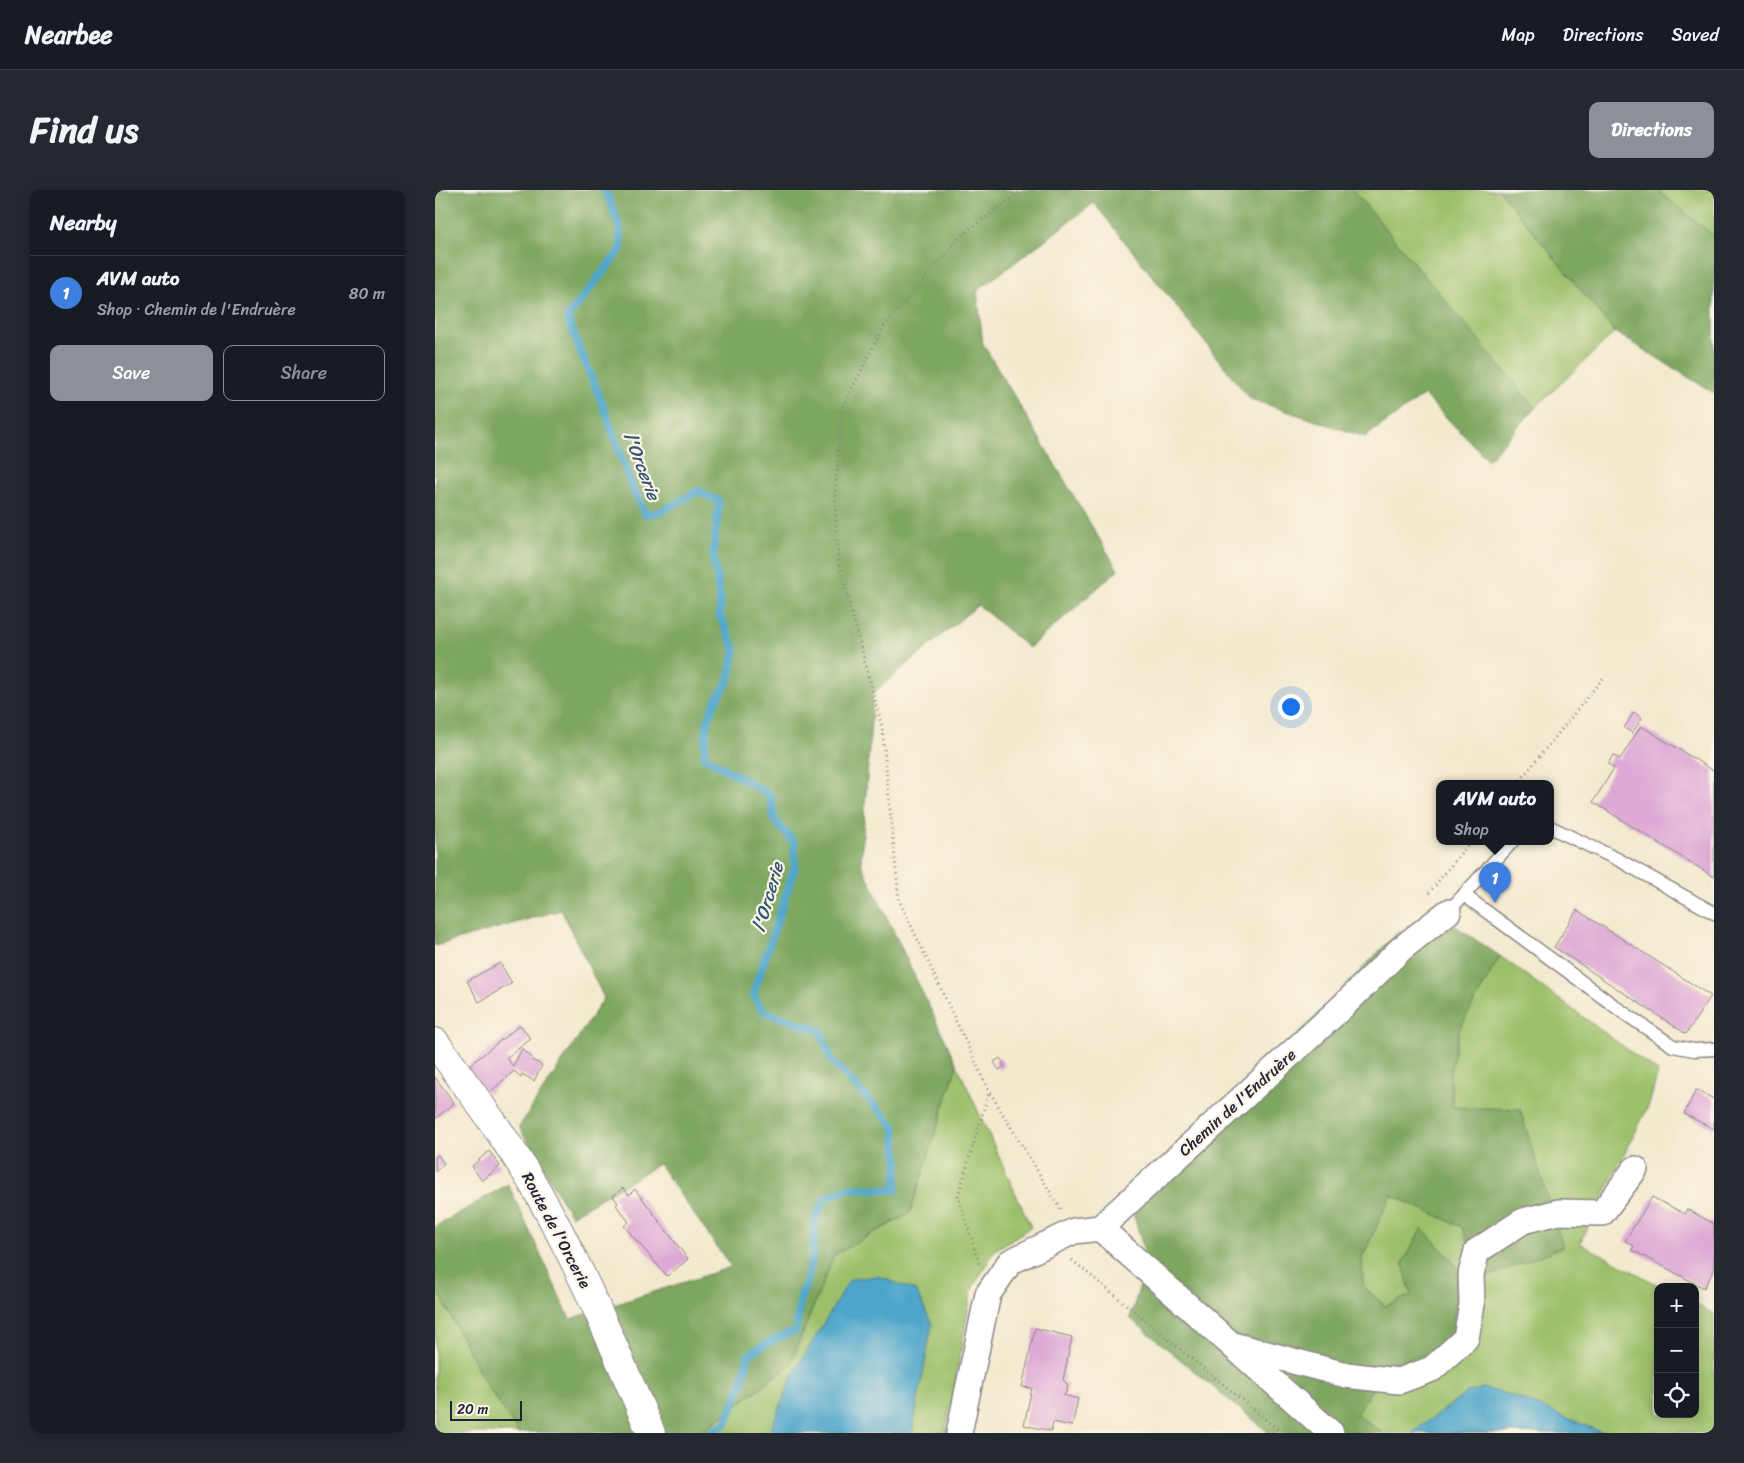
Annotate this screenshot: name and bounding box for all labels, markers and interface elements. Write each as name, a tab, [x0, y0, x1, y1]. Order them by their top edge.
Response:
text: Nearbee	[25, 14, 113, 56]
text: Map	[1502, 19, 1535, 51]
text: Directions	[1563, 19, 1644, 51]
text: Saved	[1672, 19, 1719, 51]
text: Find us	[30, 99, 138, 161]
button: Directions	[1589, 102, 1714, 158]
text: Nearby	[50, 204, 116, 242]
text: AVM auto	[97, 262, 179, 295]
text: 1	[63, 279, 69, 308]
text: 80 m	[349, 279, 385, 308]
text: Shop · Chemin de l'Endruère	[97, 295, 296, 324]
button: Save	[50, 345, 213, 401]
button: Share	[223, 345, 385, 401]
water label: l'Orcerie	[614, 428, 670, 507]
your location	[1278, 694, 1304, 720]
popup	[1436, 780, 1554, 845]
text: AVM auto	[1454, 782, 1536, 815]
text: Shop	[1454, 815, 1489, 844]
water label: l'Orcerie	[743, 857, 794, 935]
pin: 1	[1479, 862, 1511, 903]
street label: Chemin de l'Endruère	[1171, 1041, 1303, 1164]
street label: Route de l'Orcerie	[514, 1167, 600, 1294]
map controls	[1654, 1283, 1699, 1418]
button: +	[1654, 1283, 1699, 1328]
button: −	[1654, 1328, 1699, 1373]
button: locate	[1654, 1373, 1699, 1418]
text: 20 m	[457, 1397, 488, 1422]
scale bar	[450, 1398, 523, 1421]

